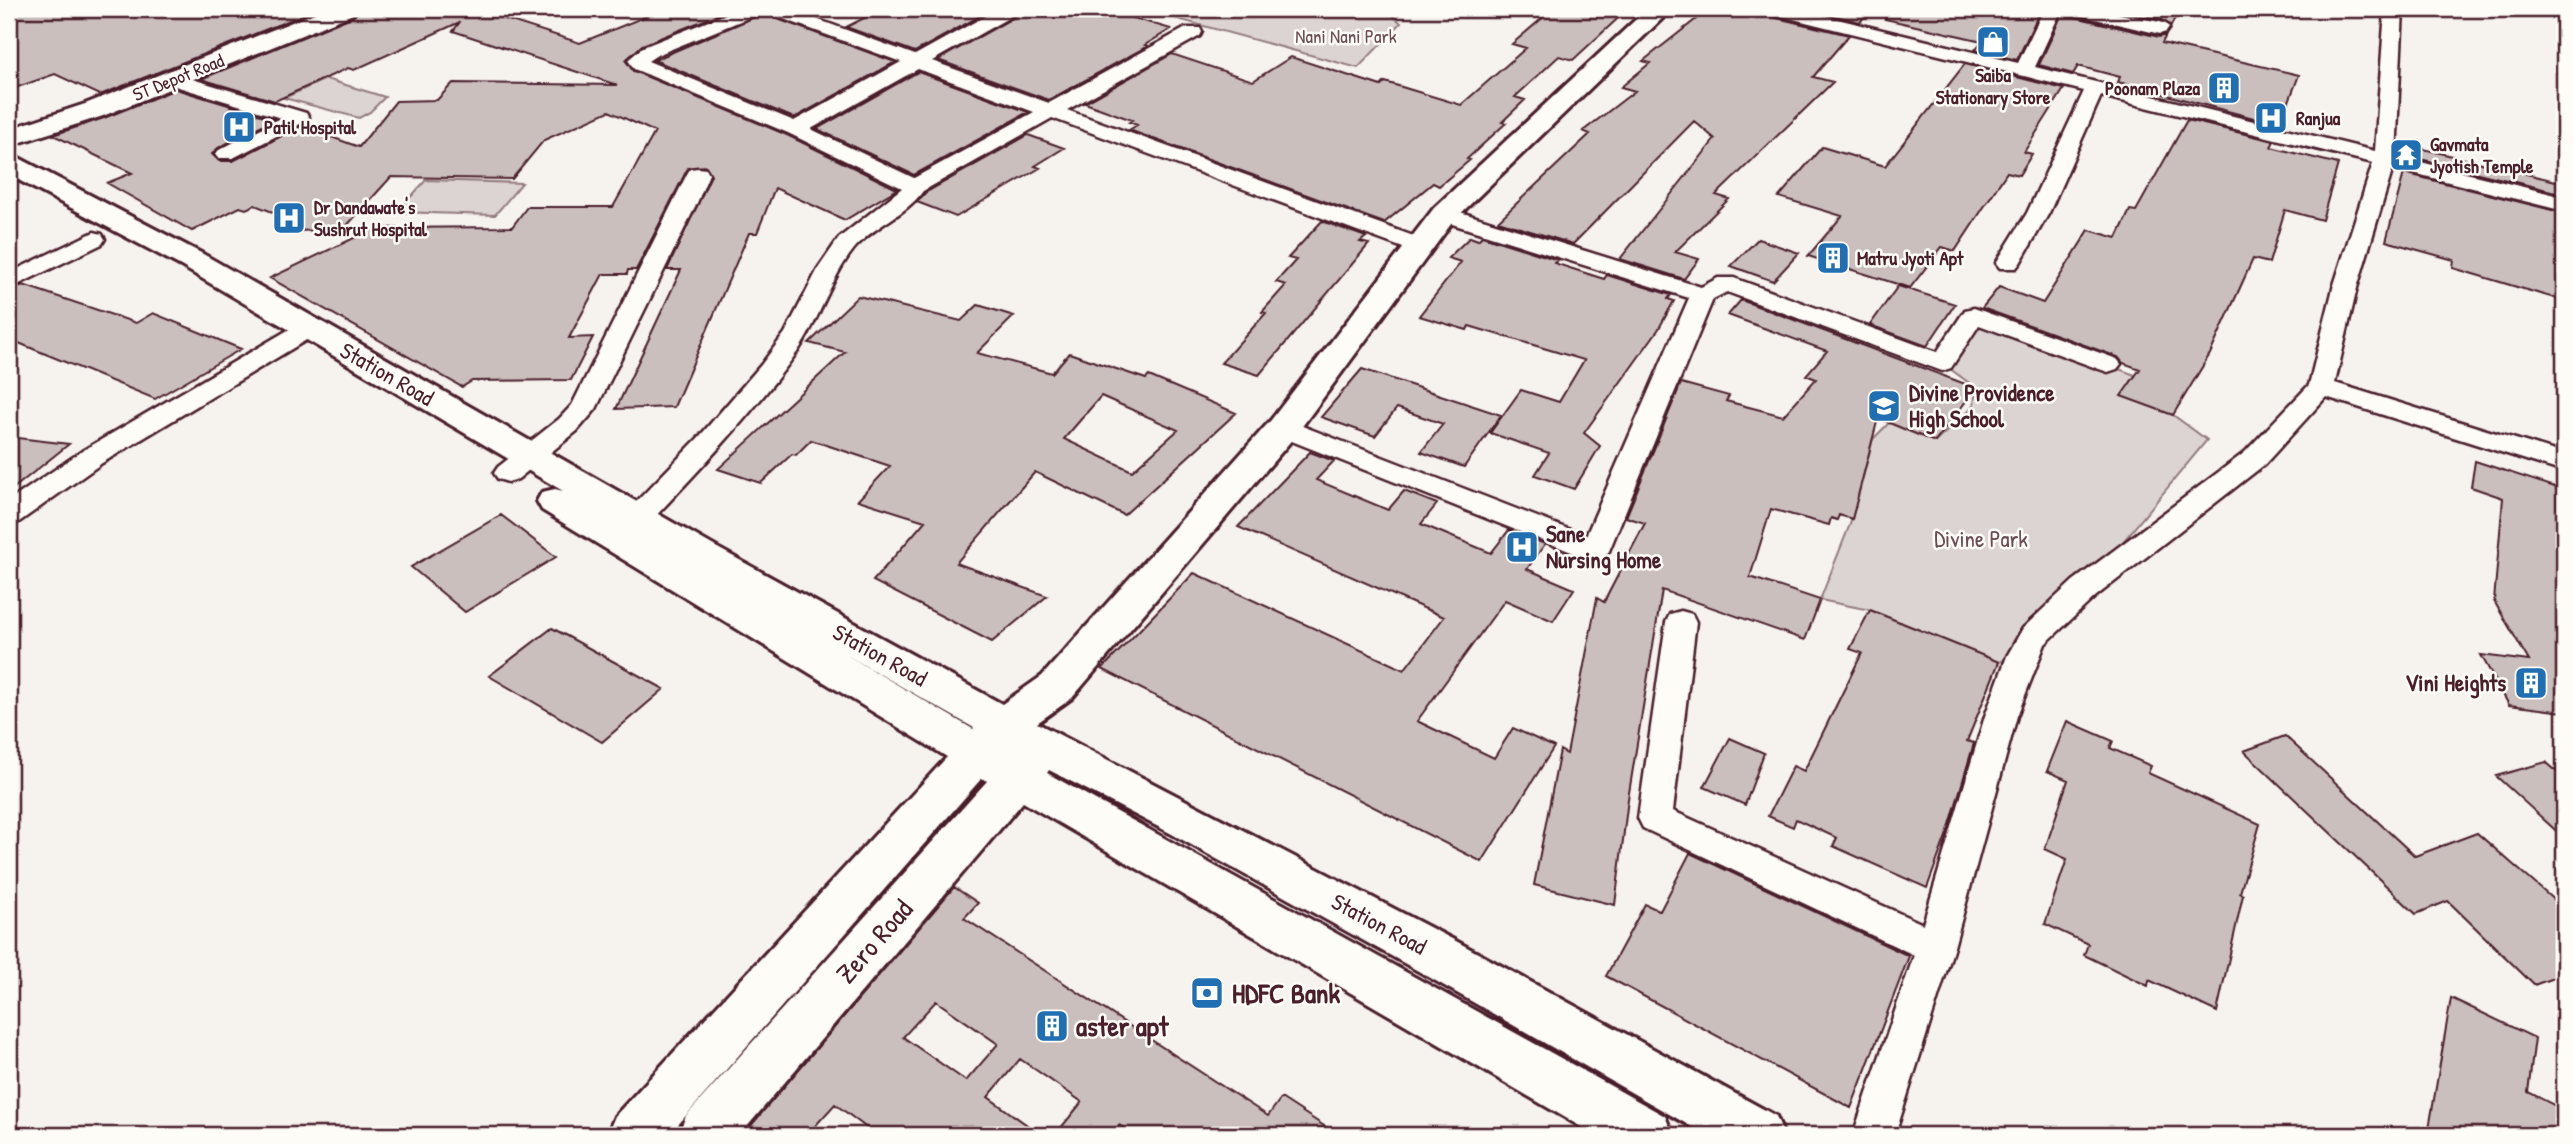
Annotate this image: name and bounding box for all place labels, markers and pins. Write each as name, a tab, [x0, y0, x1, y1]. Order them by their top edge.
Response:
shop icon: Saiba Stationary Store	[1974, 23, 2012, 61]
place label: Saiba Stationary Store	[1936, 62, 2051, 111]
building icon: Poonam Plaza	[2205, 69, 2243, 107]
place label: Poonam Plaza	[2105, 75, 2201, 101]
hospital icon: Ranjua	[2252, 99, 2290, 137]
place label: Ranjua	[2296, 105, 2341, 131]
hospital icon: Patil Hospital	[220, 108, 258, 146]
place label: Patil Hospital	[264, 114, 357, 141]
place label: Gavmata Jyotish Temple	[2430, 131, 2534, 180]
temple icon: Gavmata Jyotish Temple	[2387, 136, 2425, 174]
place label: Dr Dandawate's Sushrut Hospital	[314, 194, 428, 243]
hospital icon: Dr Dandawate's Sushrut Hospital	[270, 199, 308, 237]
building icon: Matru Jyoti Apt	[1814, 239, 1852, 277]
place label: Matru Jyoti Apt	[1857, 245, 1965, 272]
place label: Divine Providence High School	[1909, 377, 2055, 435]
school or university icon: Divine Providence High School	[1865, 387, 1903, 425]
place label: Sane Nursing Home	[1546, 518, 1662, 576]
hospital icon: Sane Nursing Home	[1503, 528, 1541, 566]
building icon: Vini Heights	[2512, 664, 2550, 702]
place label: Vini Heights	[2405, 667, 2506, 699]
bank icon: HDFC Bank	[1188, 974, 1226, 1012]
place label: HDFC Bank	[1232, 974, 1341, 1012]
building icon: aster apt	[1033, 1007, 1071, 1045]
place label: aster apt	[1076, 1007, 1170, 1046]

